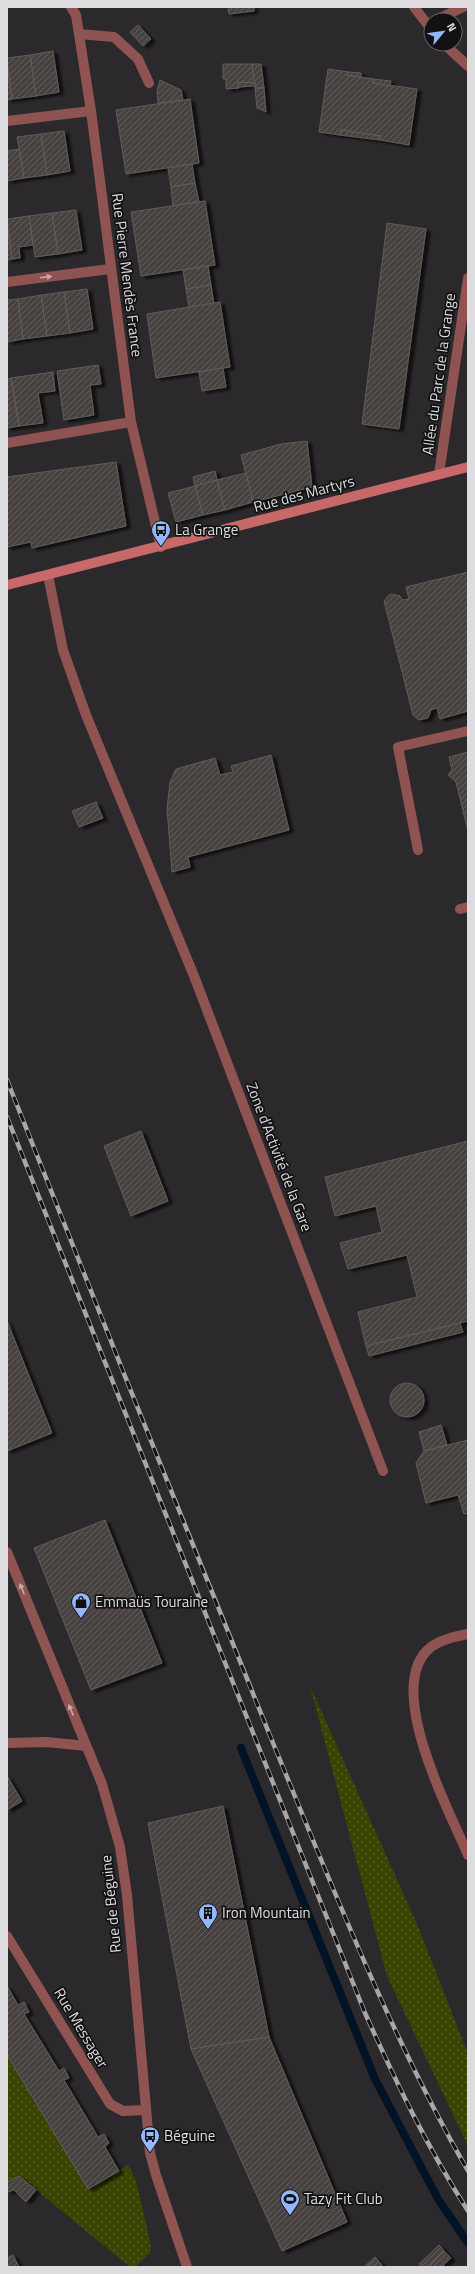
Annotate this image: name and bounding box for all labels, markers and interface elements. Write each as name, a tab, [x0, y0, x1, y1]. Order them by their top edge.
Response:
north arrow	[423, 12, 463, 52]
text: N	[443, 20, 461, 34]
street label: Rue Pierre Mendès France	[106, 192, 149, 358]
one-way arrow	[40, 274, 52, 280]
street label: Allée du Parc de la Grange	[416, 292, 461, 456]
street label: Rue des Martyrs	[251, 469, 357, 518]
place label: La Grange	[175, 518, 238, 541]
bus stop icon: La Grange	[150, 519, 172, 547]
street label: Zone d’Activité de la Gare	[240, 1079, 319, 1235]
one-way arrow	[18, 1583, 24, 1595]
place label: Emmaüs Touraine	[95, 1590, 208, 1613]
shop icon: Emmaüs Touraine	[70, 1591, 92, 1619]
one-way arrow	[67, 1703, 73, 1715]
street label: Rue de Béguine	[94, 1854, 127, 1954]
place label: Iron Mountain	[222, 1901, 311, 1924]
building icon: Iron Mountain	[197, 1902, 219, 1930]
street label: Rue Messager	[48, 1983, 114, 2072]
place label: Béguine	[164, 2124, 215, 2147]
bus stop icon: Béguine	[139, 2125, 161, 2153]
place label: Tazy Fit Club	[304, 2187, 383, 2210]
sports icon: Tazy Fit Club	[279, 2188, 301, 2216]

